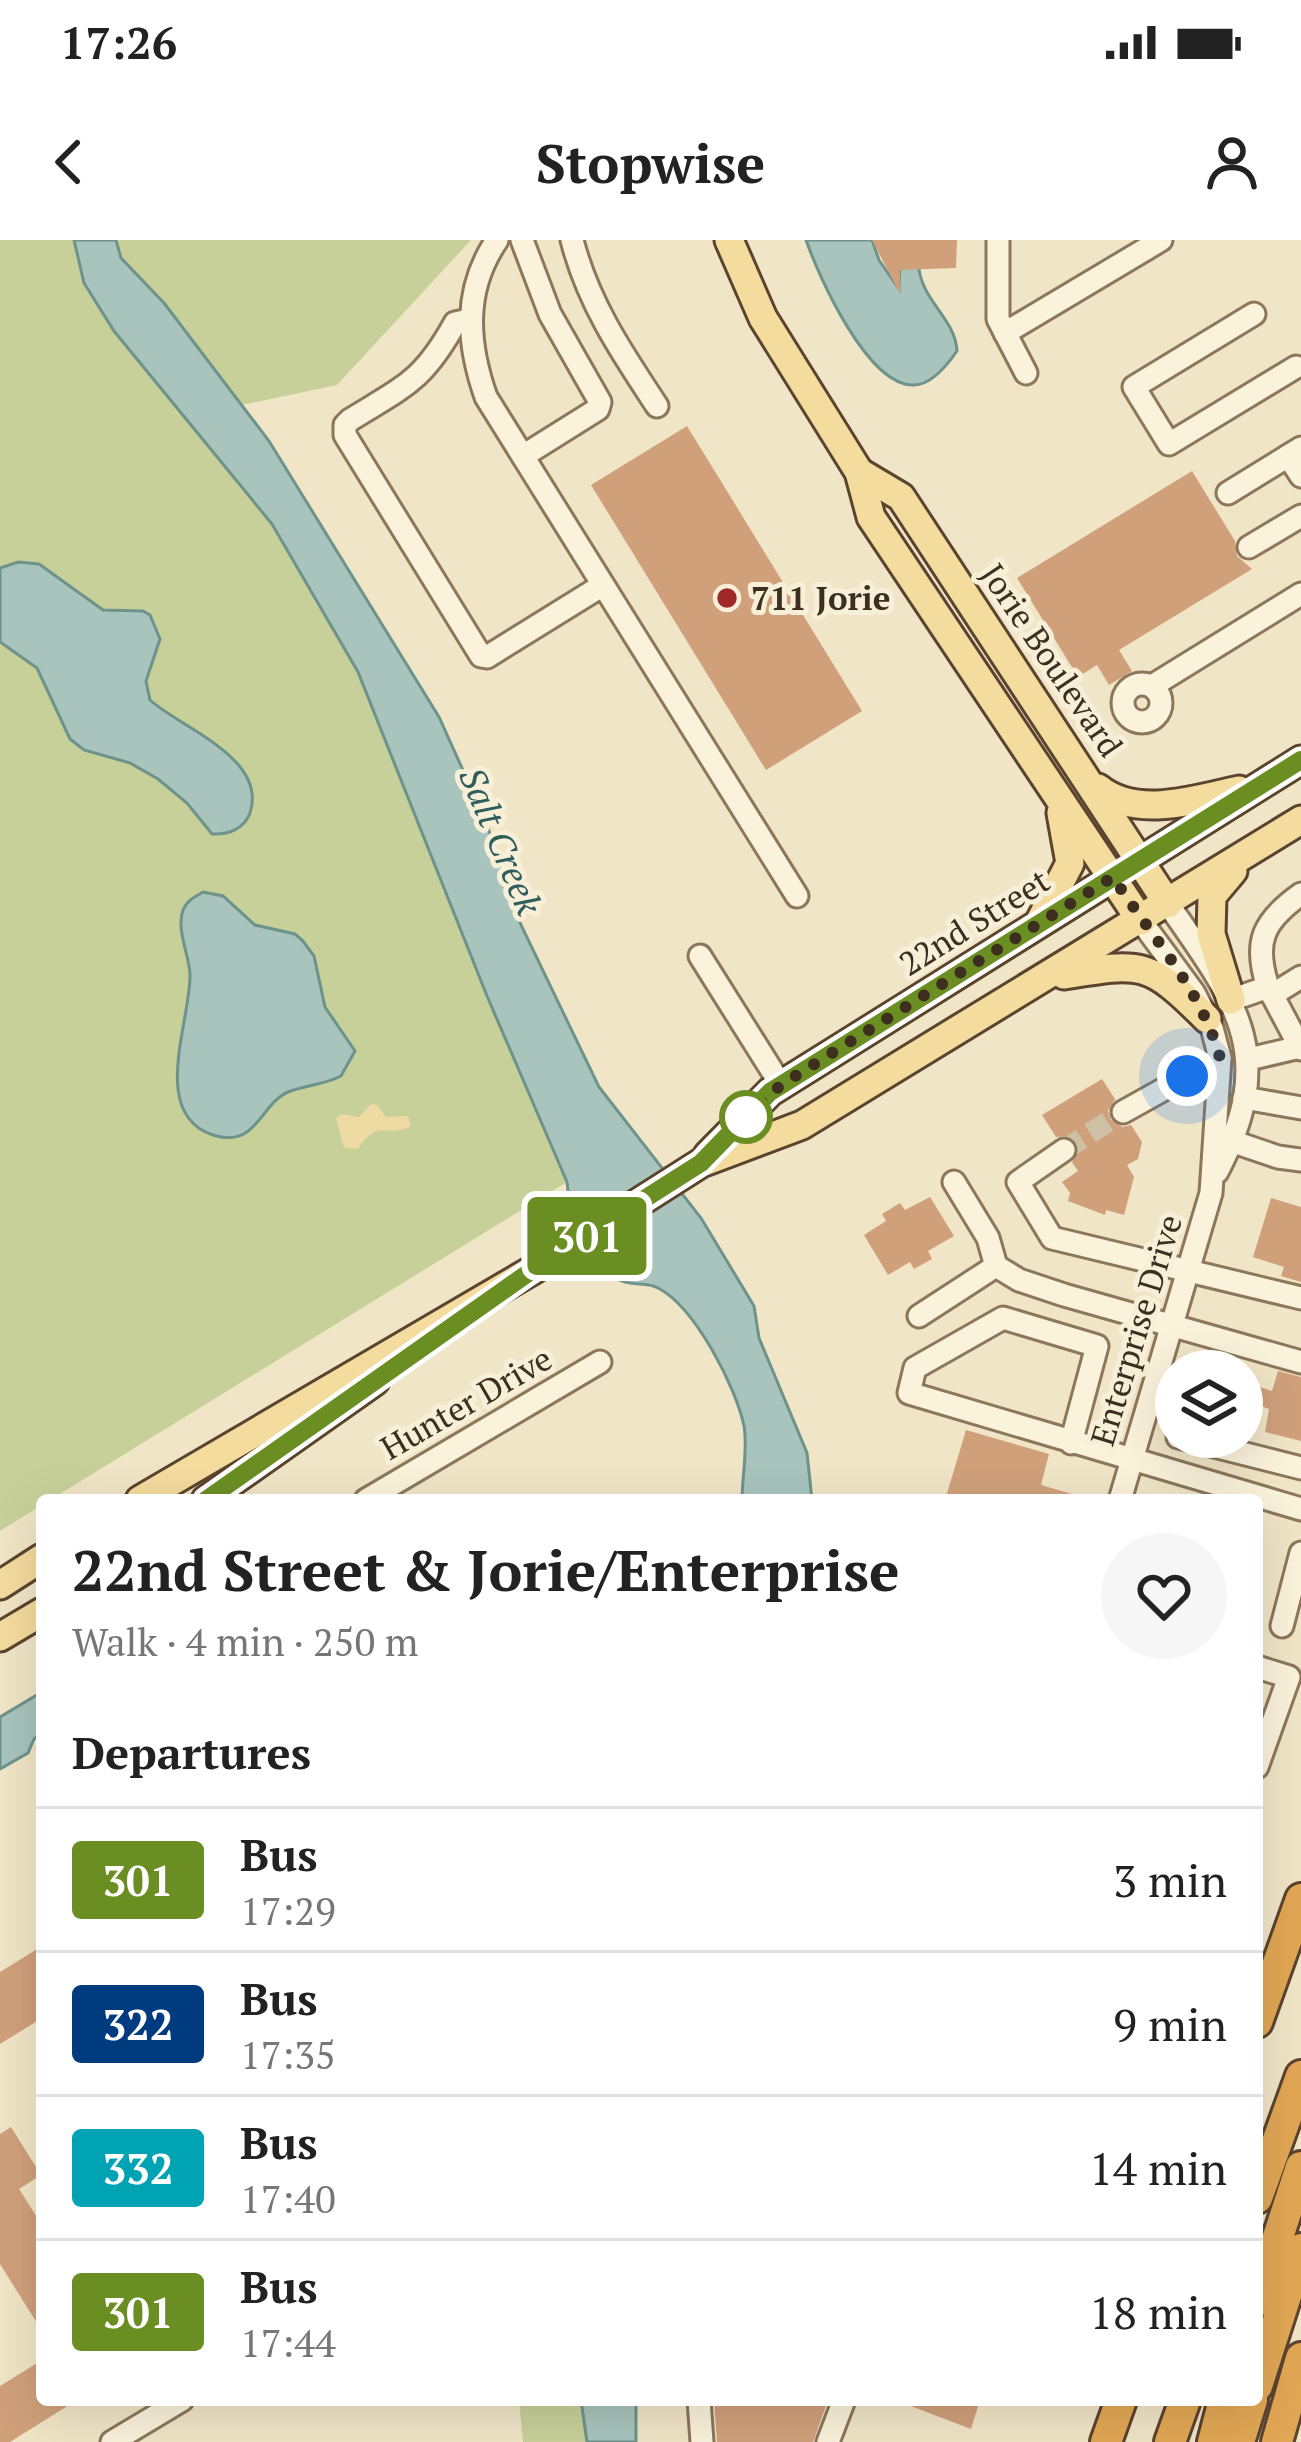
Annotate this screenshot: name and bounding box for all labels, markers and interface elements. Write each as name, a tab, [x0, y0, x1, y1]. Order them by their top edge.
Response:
text: 17:26	[60, 12, 177, 72]
text: Stopwise	[536, 127, 765, 198]
icon: back	[36, 129, 102, 195]
icon: person	[1199, 129, 1265, 195]
street label: Jorie Boulevard	[972, 555, 1133, 765]
place label: 711 Jorie	[751, 576, 890, 619]
marker: 711 Jorie	[714, 585, 740, 611]
water label: Salt Creek	[449, 760, 554, 922]
street label: 22nd Street	[891, 859, 1057, 985]
your location	[1157, 1046, 1217, 1106]
unlabelled marker	[721, 1092, 771, 1142]
line badge: 301	[518, 1197, 656, 1275]
text: 301	[551, 1208, 623, 1264]
street label: Enterprise Drive	[1080, 1209, 1191, 1451]
street label: Hunter Drive	[372, 1336, 559, 1469]
map controls	[1155, 1350, 1263, 1458]
button: layers	[1155, 1350, 1263, 1458]
text: 22nd Street & Jorie/Enterprise	[72, 1532, 900, 1607]
button: heart	[1101, 1533, 1227, 1659]
text: Walk · 4 min · 250 m	[72, 1615, 418, 1667]
text: Departures	[72, 1722, 311, 1782]
text: Bus	[240, 1824, 318, 1884]
text: 3 min	[1113, 1850, 1227, 1910]
text: 301	[102, 1852, 174, 1908]
text: 17:29	[240, 1884, 336, 1936]
text: Bus	[240, 1968, 318, 2028]
text: 9 min	[1113, 1994, 1227, 2054]
text: 322	[102, 1996, 174, 2052]
text: 17:35	[240, 2028, 336, 2080]
text: Bus	[240, 2112, 318, 2172]
text: 14 min	[1089, 2138, 1227, 2198]
text: 332	[102, 2140, 174, 2196]
text: 17:40	[240, 2172, 336, 2224]
text: Bus	[240, 2256, 318, 2316]
text: 18 min	[1089, 2282, 1227, 2342]
text: 301	[102, 2284, 174, 2340]
text: 17:44	[240, 2316, 336, 2368]

